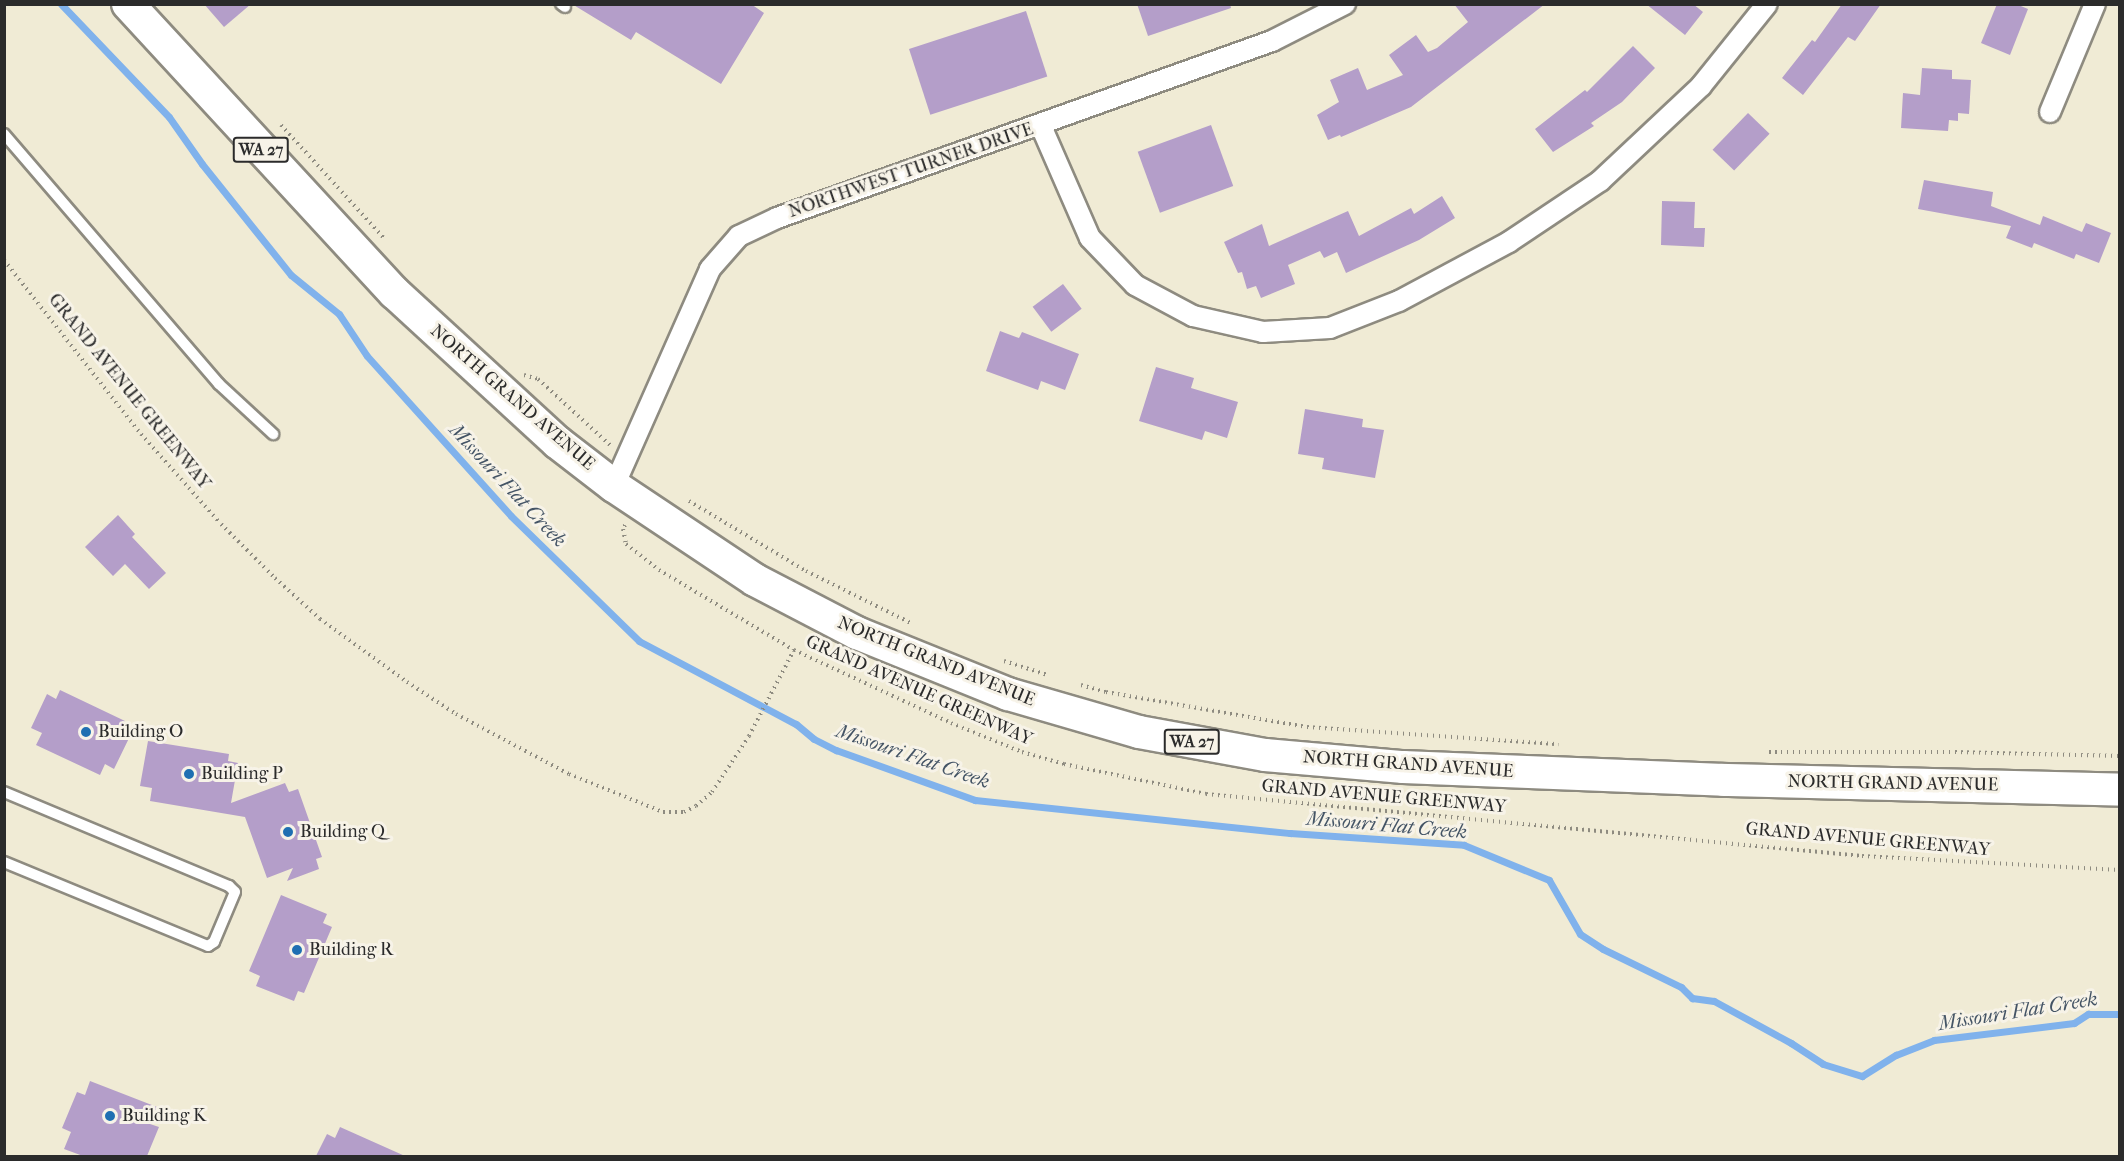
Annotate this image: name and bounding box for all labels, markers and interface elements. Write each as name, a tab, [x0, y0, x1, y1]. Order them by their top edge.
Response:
street label: NORTHWEST TURNER DRIVE	[786, 119, 1036, 223]
road number: WA 27	[232, 137, 290, 163]
street label: GRAND AVENUE GREENWAY	[43, 290, 215, 494]
street label: NORTH GRAND AVENUE	[425, 321, 599, 475]
water label: Missouri Flat Creek	[444, 418, 572, 552]
street label: NORTH GRAND AVENUE	[834, 612, 1038, 712]
street label: GRAND AVENUE GREENWAY	[802, 631, 1036, 751]
water label: Missouri Flat Creek	[833, 718, 993, 794]
place label: Building O	[98, 721, 183, 743]
marker: Building O	[79, 725, 93, 739]
road number: WA 27	[1164, 729, 1220, 755]
street label: NORTH GRAND AVENUE	[1302, 747, 1514, 783]
place label: Building P	[201, 763, 283, 785]
marker: Building P	[182, 767, 196, 781]
street label: NORTH GRAND AVENUE	[1787, 771, 1999, 797]
street label: GRAND AVENUE GREENWAY	[1261, 776, 1507, 818]
water label: Missouri Flat Creek	[1306, 806, 1468, 844]
street label: GRAND AVENUE GREENWAY	[1745, 819, 1991, 861]
place label: Building Q	[300, 821, 385, 843]
marker: Building Q	[281, 825, 295, 839]
place label: Building R	[309, 939, 393, 961]
marker: Building R	[290, 943, 304, 957]
water label: Missouri Flat Creek	[1937, 987, 2099, 1035]
place label: Building K	[122, 1105, 206, 1127]
marker: Building K	[103, 1109, 117, 1123]

